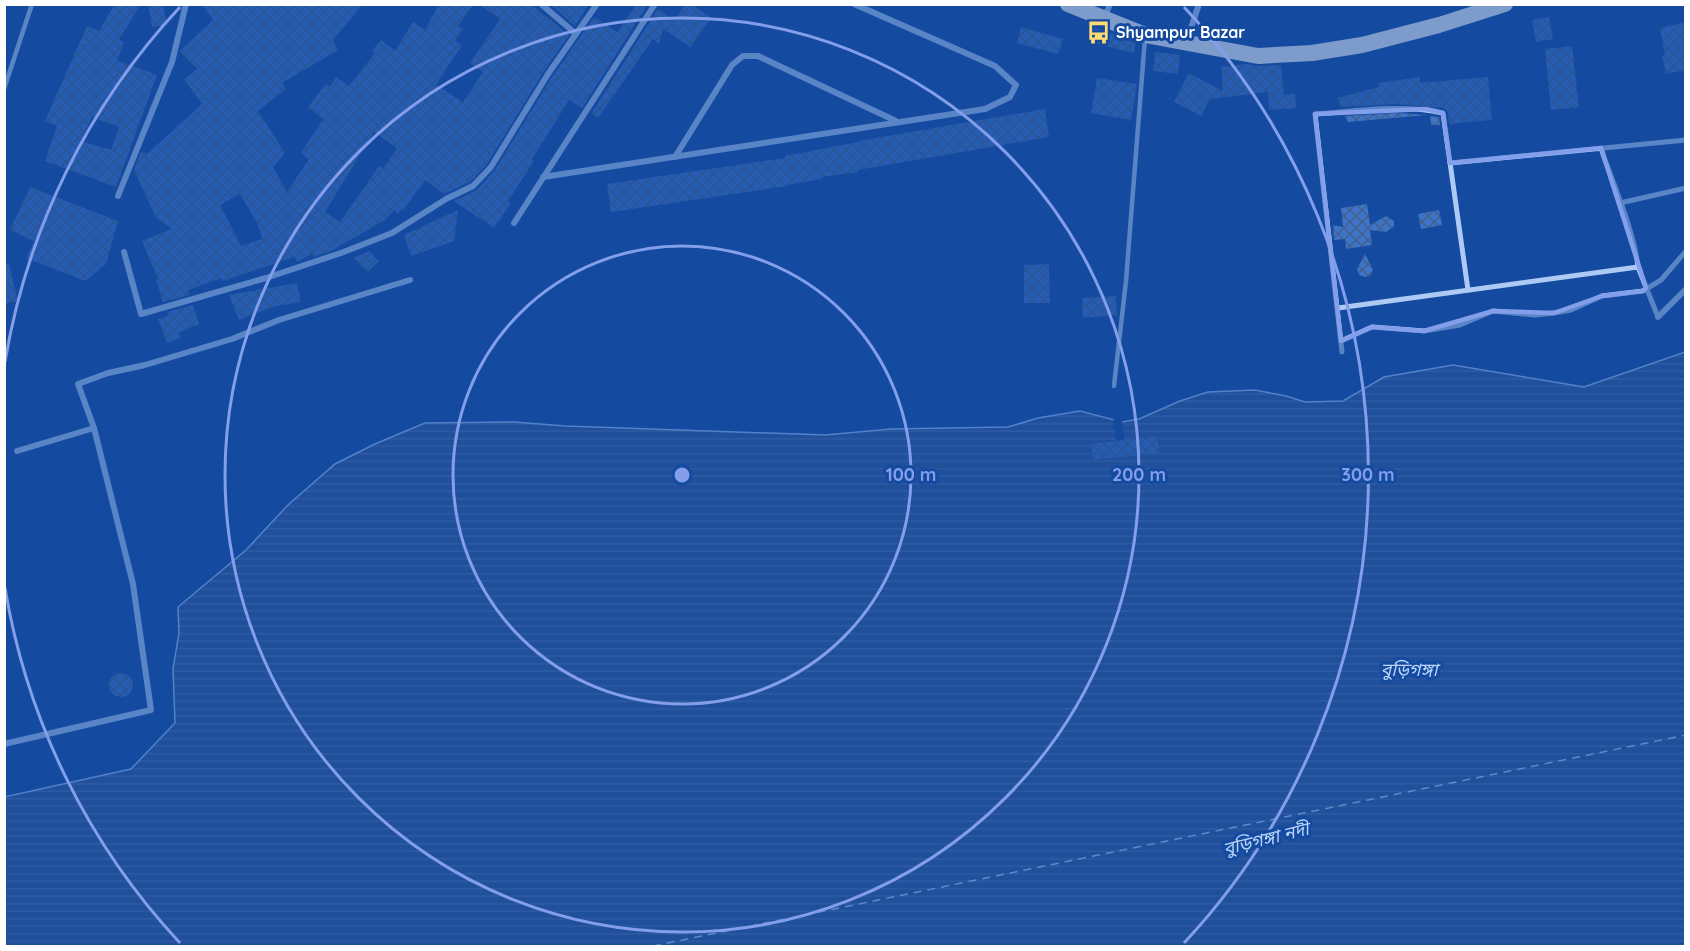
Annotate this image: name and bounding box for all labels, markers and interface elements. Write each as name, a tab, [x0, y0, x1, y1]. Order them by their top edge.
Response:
bus stop icon: Shyampur Bazar	[1085, 19, 1111, 45]
place label: Shyampur Bazar	[1116, 22, 1245, 42]
text: 100 m	[886, 463, 936, 486]
text: 200 m	[1112, 463, 1166, 486]
text: 300 m	[1341, 463, 1395, 486]
centre of rings	[672, 465, 692, 485]
water label: বুড়িগঙ্গা	[1380, 658, 1441, 681]
water label: বুড়িগঙ্গা নদী	[1221, 816, 1314, 860]

